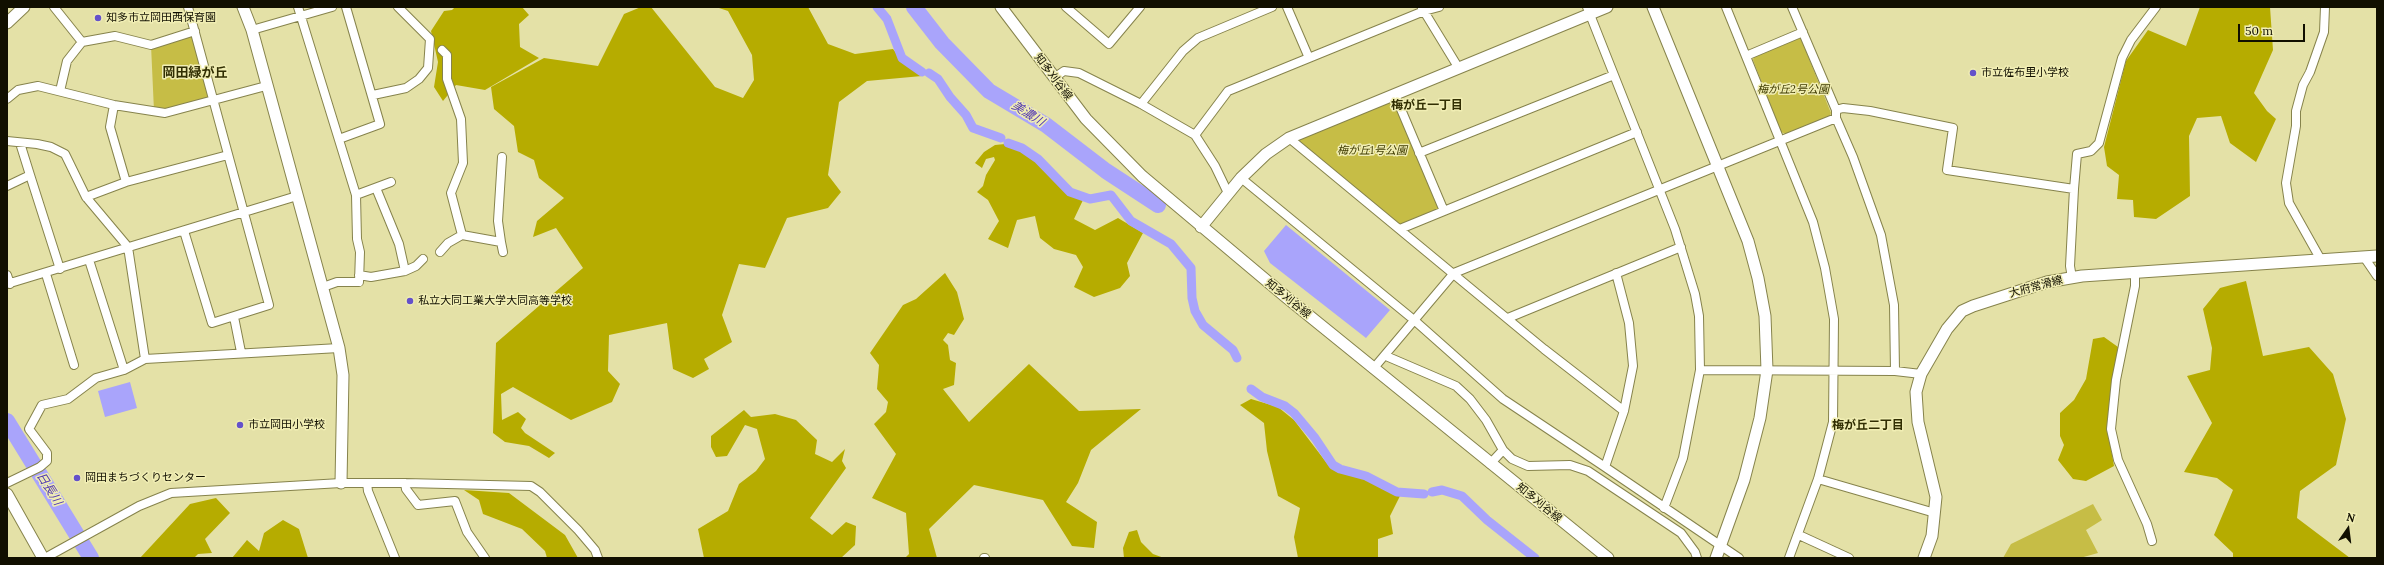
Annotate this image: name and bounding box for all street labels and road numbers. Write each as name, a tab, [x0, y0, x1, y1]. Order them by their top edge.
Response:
street label: 知多刈谷線	[1031, 51, 1075, 103]
street label: 大府常滑線	[2008, 274, 2064, 300]
street label: 知多刈谷線	[1262, 277, 1314, 321]
street label: 知多刈谷線	[1513, 481, 1565, 525]

